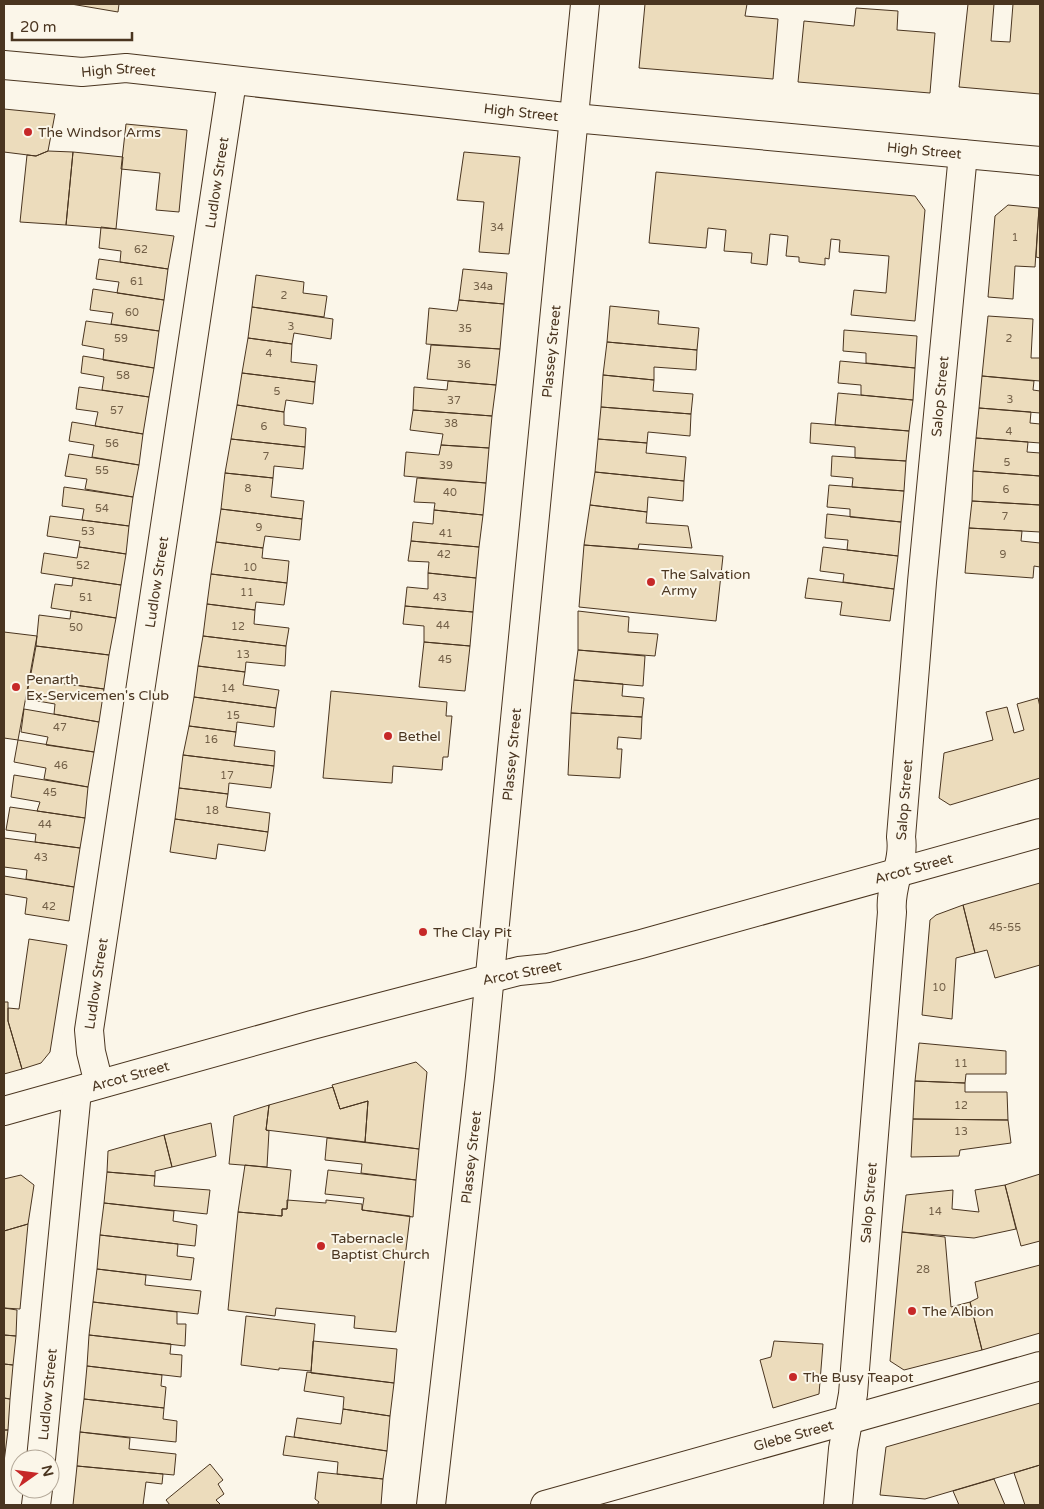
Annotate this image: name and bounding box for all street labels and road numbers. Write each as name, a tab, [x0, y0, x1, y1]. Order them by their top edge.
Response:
street label: High Street	[80, 59, 157, 81]
street label: High Street	[483, 99, 560, 125]
street label: Ludlow Street	[201, 135, 232, 229]
street label: High Street	[886, 138, 963, 162]
street label: Plassey Street	[538, 303, 564, 399]
street label: Salop Street	[927, 355, 952, 438]
street label: Ludlow Street	[141, 535, 172, 629]
street label: Plassey Street	[499, 706, 525, 802]
street label: Salop Street	[892, 758, 916, 841]
street label: Arcot Street	[872, 849, 955, 887]
street label: Ludlow Street	[81, 936, 111, 1030]
street label: Arcot Street	[481, 957, 564, 989]
street label: Arcot Street	[89, 1057, 172, 1095]
street label: Plassey Street	[457, 1109, 485, 1205]
street label: Salop Street	[857, 1161, 880, 1244]
street label: Ludlow Street	[34, 1347, 60, 1441]
street label: Glebe Street	[751, 1416, 836, 1455]

